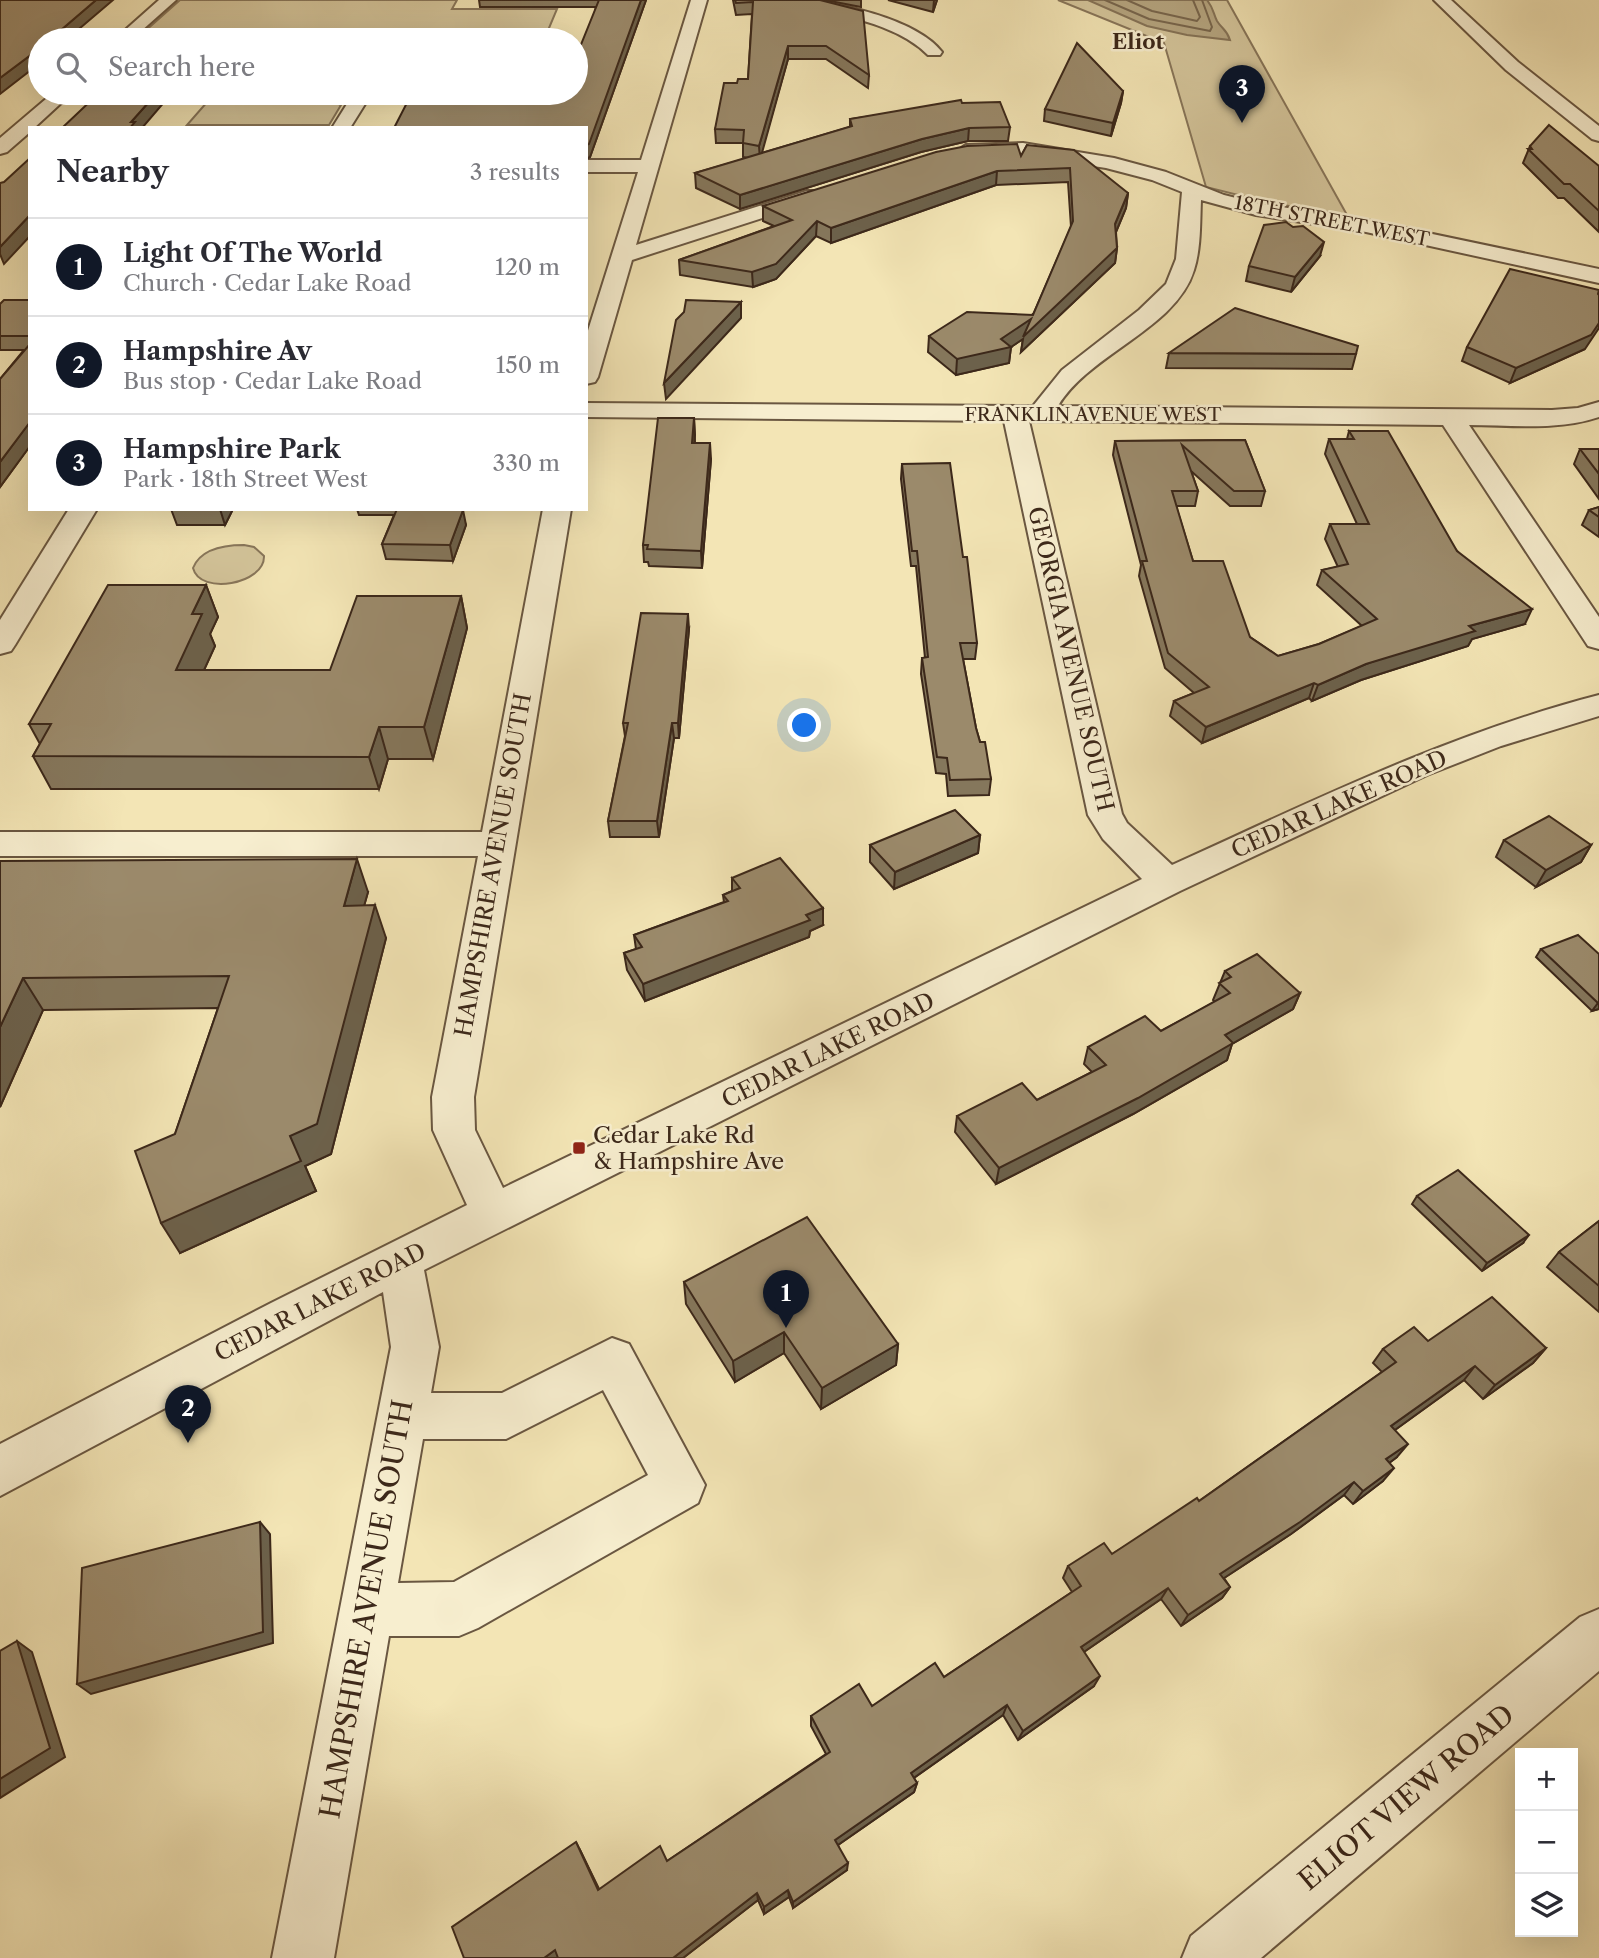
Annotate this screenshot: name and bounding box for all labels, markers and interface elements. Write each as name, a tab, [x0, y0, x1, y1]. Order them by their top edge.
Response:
search box	[28, 28, 588, 105]
district label: Eliot	[1112, 29, 1164, 54]
icon: search	[52, 48, 90, 86]
text: Search here	[108, 51, 255, 83]
pin: 3	[1219, 65, 1265, 123]
text: Nearby	[56, 153, 169, 190]
text: 3 results	[470, 158, 560, 186]
street label: 18TH STREET WEST	[1233, 191, 1432, 251]
text: Light Of The World	[123, 237, 383, 269]
text: 1	[74, 253, 84, 281]
text: 120 m	[495, 253, 560, 281]
text: Church · Cedar Lake Road	[123, 269, 411, 297]
text: Hampshire Av	[123, 335, 312, 367]
text: 2	[72, 351, 86, 379]
text: 150 m	[496, 351, 560, 379]
text: Bus stop · Cedar Lake Road	[123, 367, 422, 395]
street label: FRANKLIN AVENUE WEST	[965, 403, 1222, 426]
text: Hampshire Park	[123, 433, 341, 465]
text: 3	[73, 449, 86, 477]
text: 330 m	[493, 449, 560, 477]
text: Park · 18th Street West	[123, 465, 368, 493]
street label: GEORGIA AVENUE SOUTH	[1022, 504, 1120, 814]
street label: HAMPSHIRE AVENUE SOUTH	[449, 691, 537, 1039]
your location	[787, 708, 821, 742]
street label: CEDAR LAKE ROAD	[1227, 744, 1451, 864]
street label: CEDAR LAKE ROAD	[717, 986, 939, 1114]
place label: Cedar Lake Rd & Hampshire Ave	[593, 1121, 784, 1175]
marker: Cedar Lake Rd & Hampshire Ave	[571, 1140, 587, 1156]
street label: CEDAR LAKE ROAD	[210, 1237, 430, 1367]
pin: 1	[763, 1270, 809, 1328]
pin: 2	[165, 1385, 211, 1443]
street label: HAMPSHIRE AVENUE SOUTH	[312, 1397, 420, 1821]
street label: ELIOT VIEW ROAD	[1291, 1697, 1521, 1897]
map controls	[1515, 1748, 1578, 1937]
button: +	[1515, 1748, 1578, 1811]
button: −	[1515, 1811, 1578, 1874]
button: layers	[1515, 1874, 1578, 1937]

